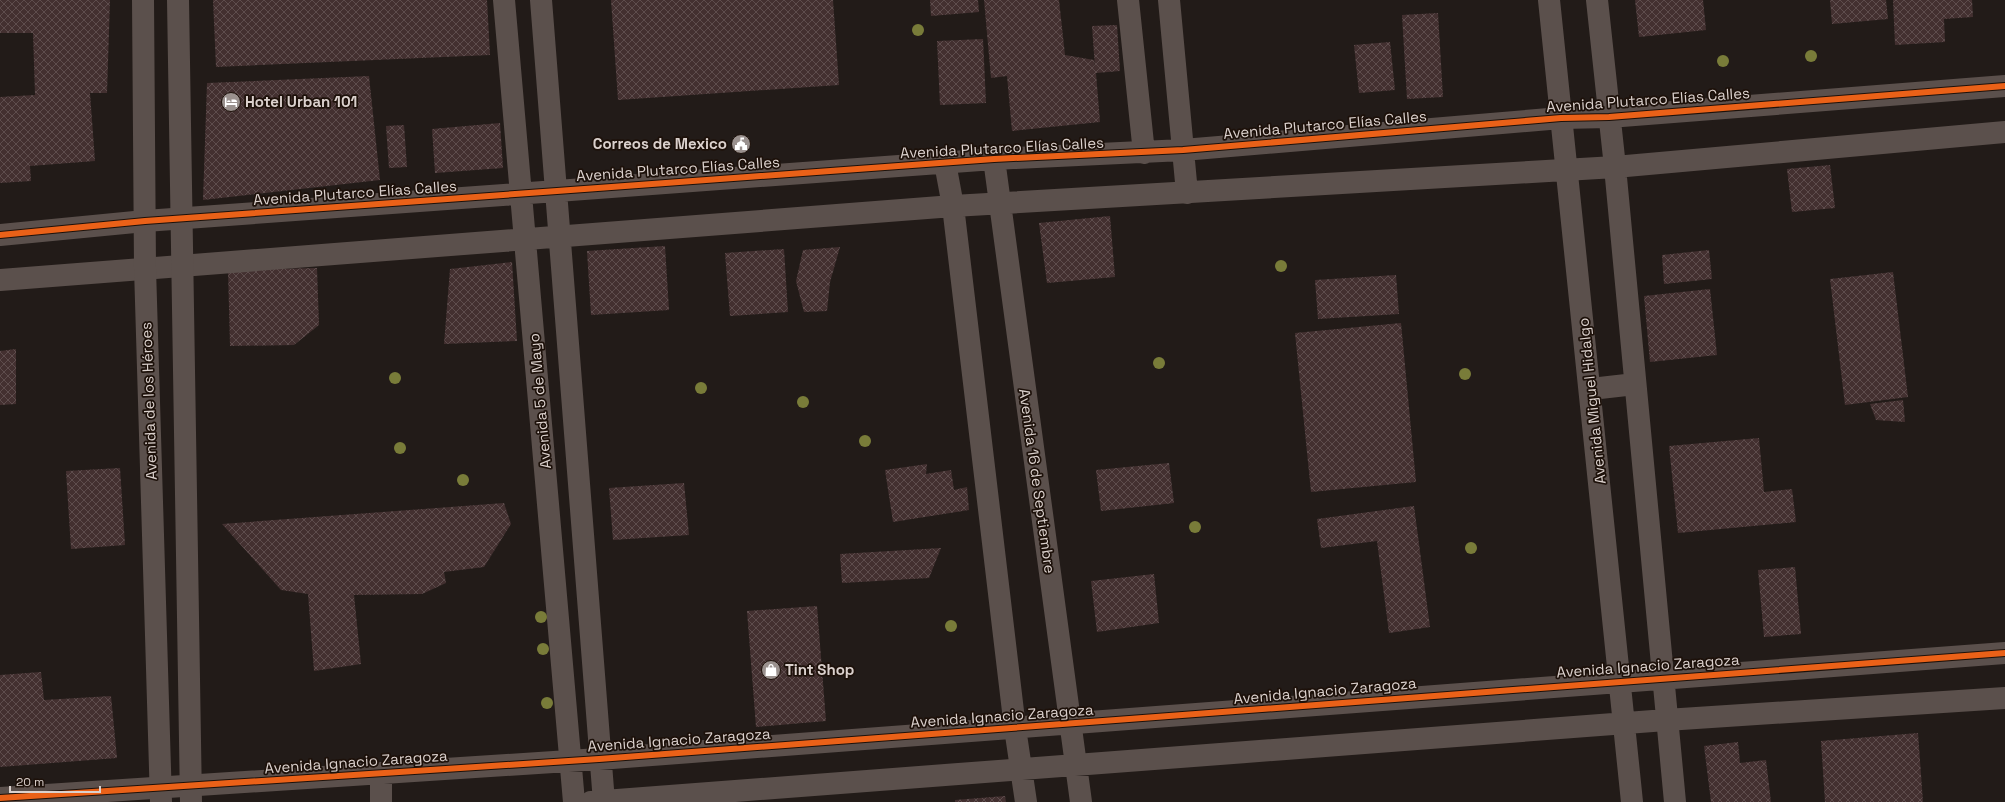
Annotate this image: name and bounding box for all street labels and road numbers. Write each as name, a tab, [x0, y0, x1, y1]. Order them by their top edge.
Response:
street label: Avenida Plutarco Elías Calles	[1545, 83, 1751, 116]
street label: Avenida Plutarco Elías Calles	[1222, 106, 1428, 143]
street label: Avenida Plutarco Elías Calles	[900, 133, 1105, 162]
street label: Avenida Plutarco Elías Calles	[575, 152, 781, 185]
street label: Avenida Plutarco Elías Calles	[252, 176, 458, 209]
street label: Avenida Miguel Hidalgo	[1573, 317, 1610, 485]
street label: Avenida de los Héroes	[136, 322, 161, 480]
street label: Avenida 5 de Mayo	[524, 332, 555, 470]
street label: Avenida 16 de Septiembre	[1015, 387, 1060, 575]
street label: Avenida Ignacio Zaragoza	[1556, 650, 1741, 681]
street label: Avenida Ignacio Zaragoza	[1233, 673, 1418, 708]
street label: Avenida Ignacio Zaragoza	[910, 700, 1095, 731]
street label: Avenida Ignacio Zaragoza	[587, 724, 772, 755]
street label: Avenida Ignacio Zaragoza	[264, 746, 449, 777]

